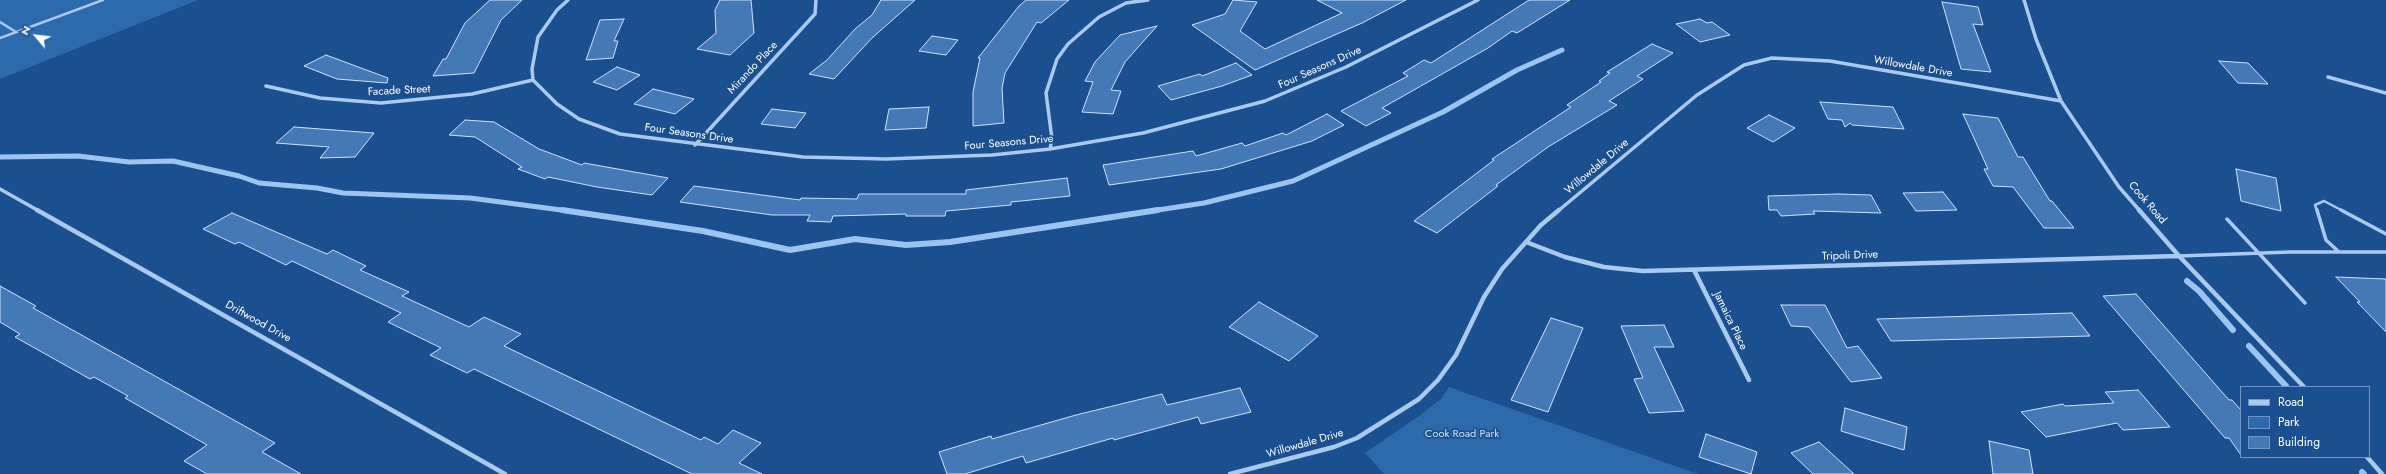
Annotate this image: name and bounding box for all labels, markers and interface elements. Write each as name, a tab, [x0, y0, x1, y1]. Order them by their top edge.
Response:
north arrow	[16, 16, 56, 56]
text: N	[16, 23, 35, 38]
street label: Mirando Place	[725, 39, 781, 97]
street label: Four Seasons Drive	[1276, 44, 1364, 92]
street label: Willowdale Drive	[1873, 54, 1953, 80]
street label: Facade Street	[367, 83, 431, 99]
street label: Four Seasons Drive	[644, 121, 734, 147]
street label: Four Seasons Drive	[964, 133, 1054, 153]
street label: Willowdale Drive	[1562, 136, 1632, 198]
street label: Cook Road	[2125, 179, 2169, 227]
street label: Tripoli Drive	[1822, 248, 1878, 264]
street label: Jamaica Place	[1710, 290, 1750, 352]
street label: Driftwood Drive	[223, 298, 293, 346]
legend	[2240, 386, 2370, 458]
text: Road	[2278, 393, 2304, 411]
text: Park	[2278, 413, 2299, 431]
street label: Willowdale Drive	[1265, 427, 1345, 461]
park label: Cook Road Park	[1425, 427, 1499, 441]
text: Building	[2278, 433, 2320, 451]

